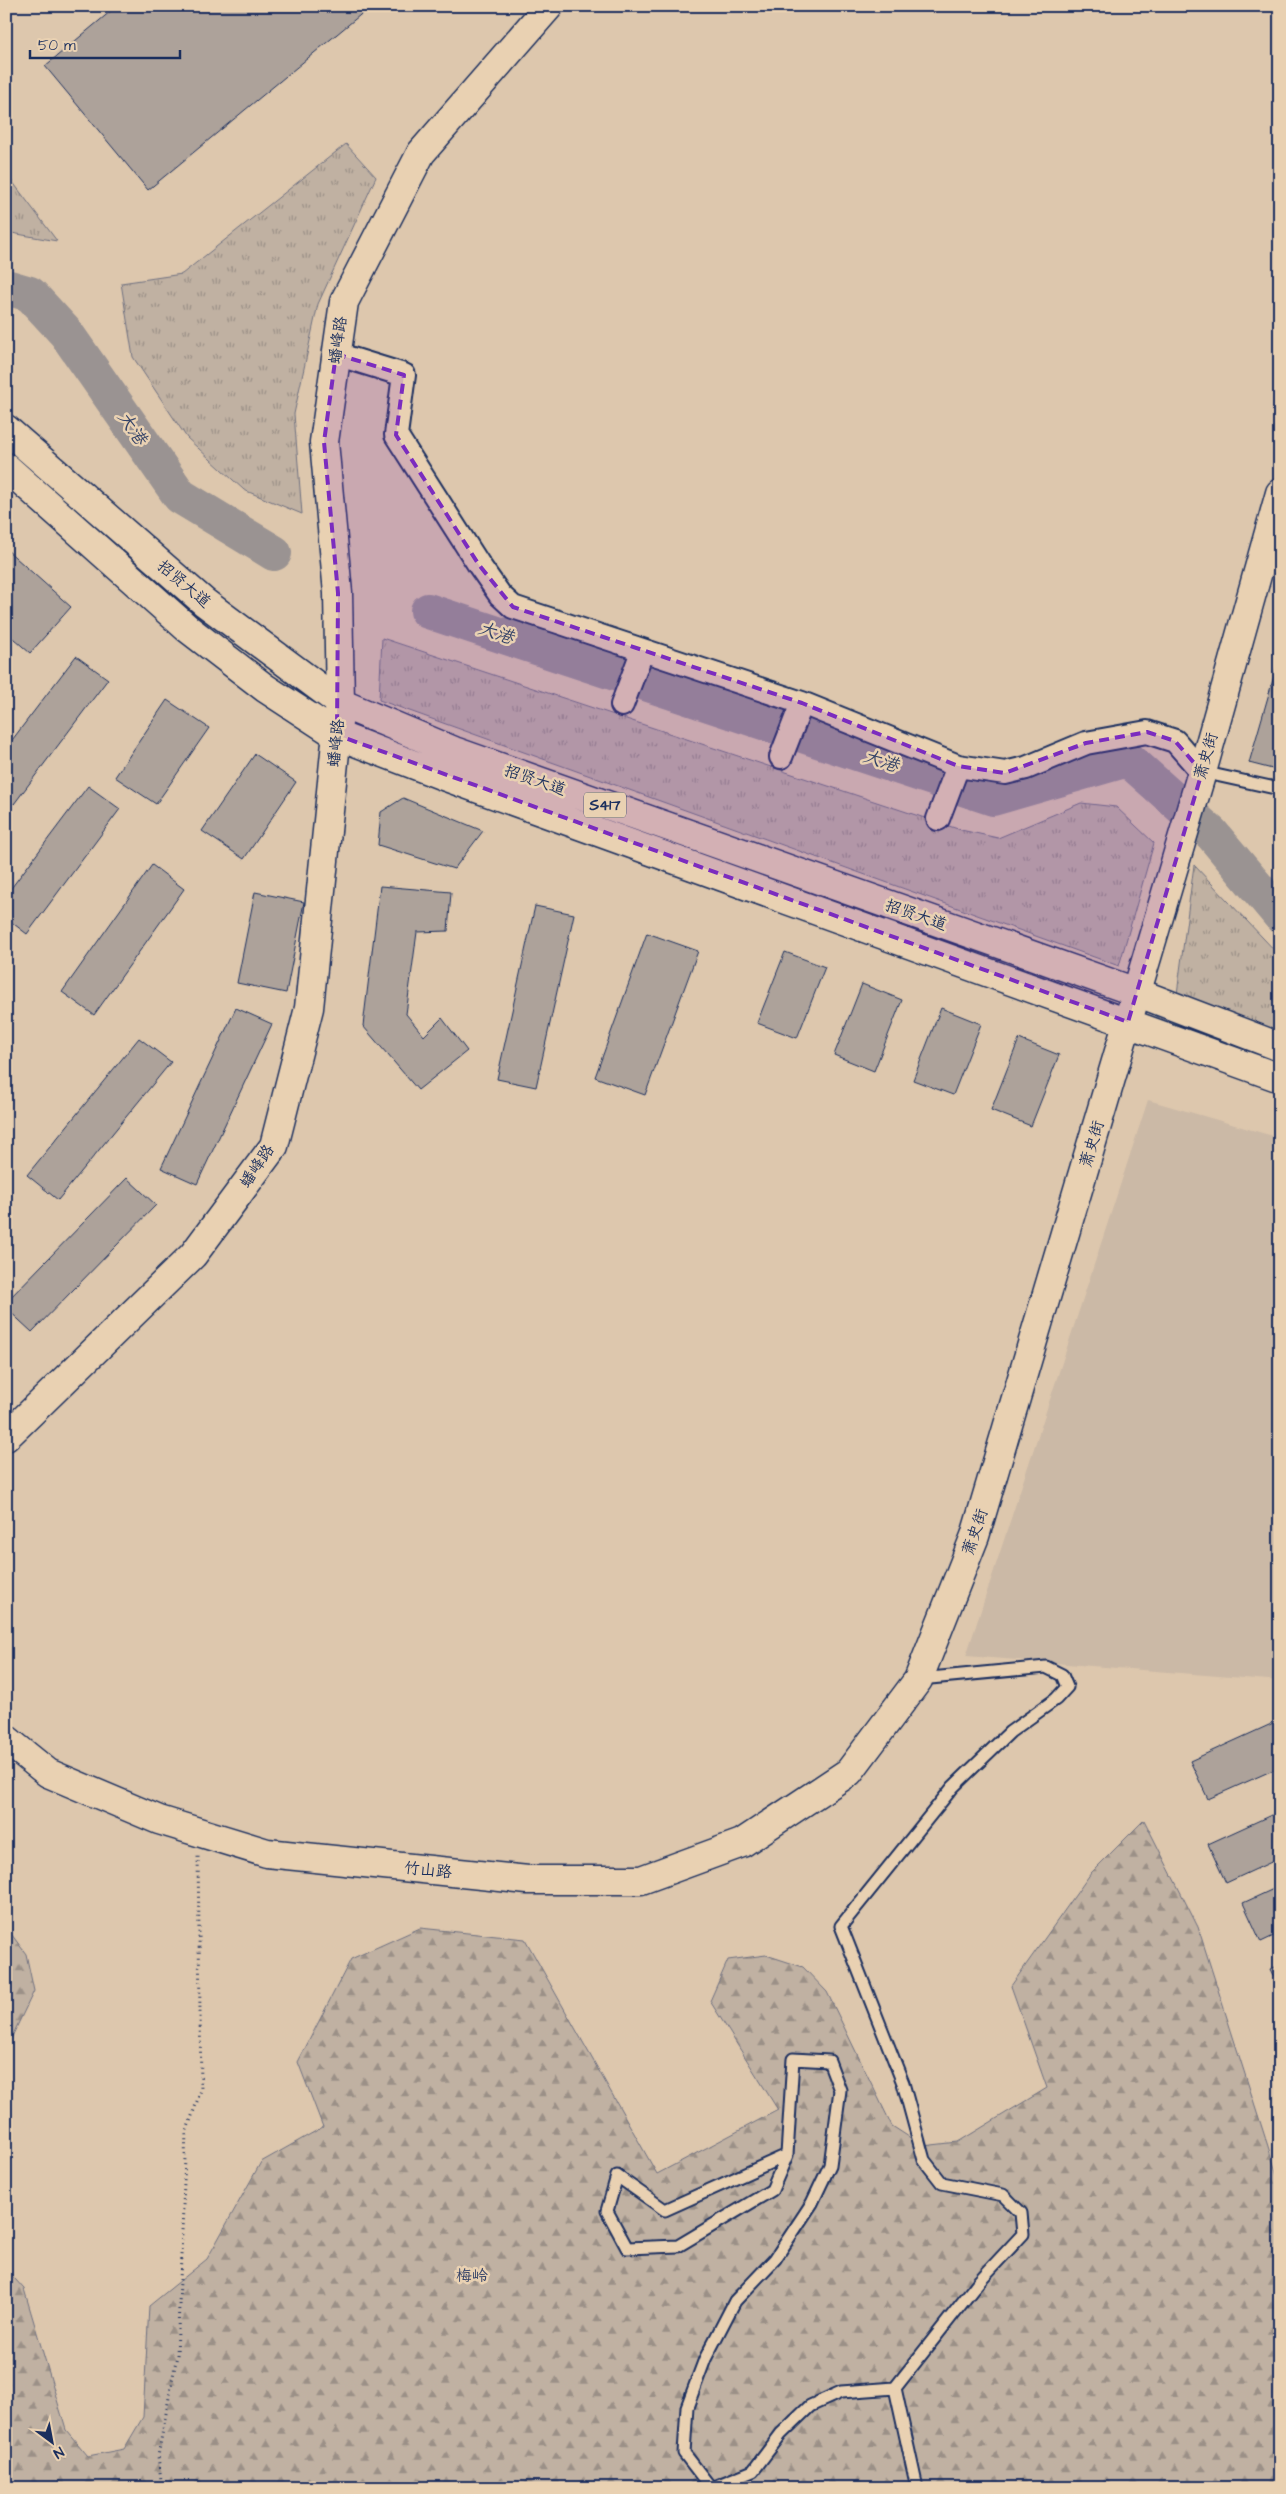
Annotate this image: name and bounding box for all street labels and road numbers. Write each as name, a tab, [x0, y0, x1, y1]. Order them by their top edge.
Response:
street label: 蟠峰路	[324, 315, 352, 365]
street label: 招贤大道	[152, 555, 216, 613]
street label: 蟠峰路	[323, 718, 349, 768]
street label: 萧史街	[1189, 730, 1223, 782]
street label: 招贤大道	[501, 759, 569, 801]
road number: S417	[584, 792, 626, 818]
street label: 招贤大道	[882, 894, 950, 936]
street label: 萧史街	[1074, 1118, 1110, 1170]
street label: 蟠峰路	[234, 1140, 280, 1192]
street label: 萧史街	[957, 1506, 993, 1558]
street label: 竹山路	[403, 1857, 453, 1883]

